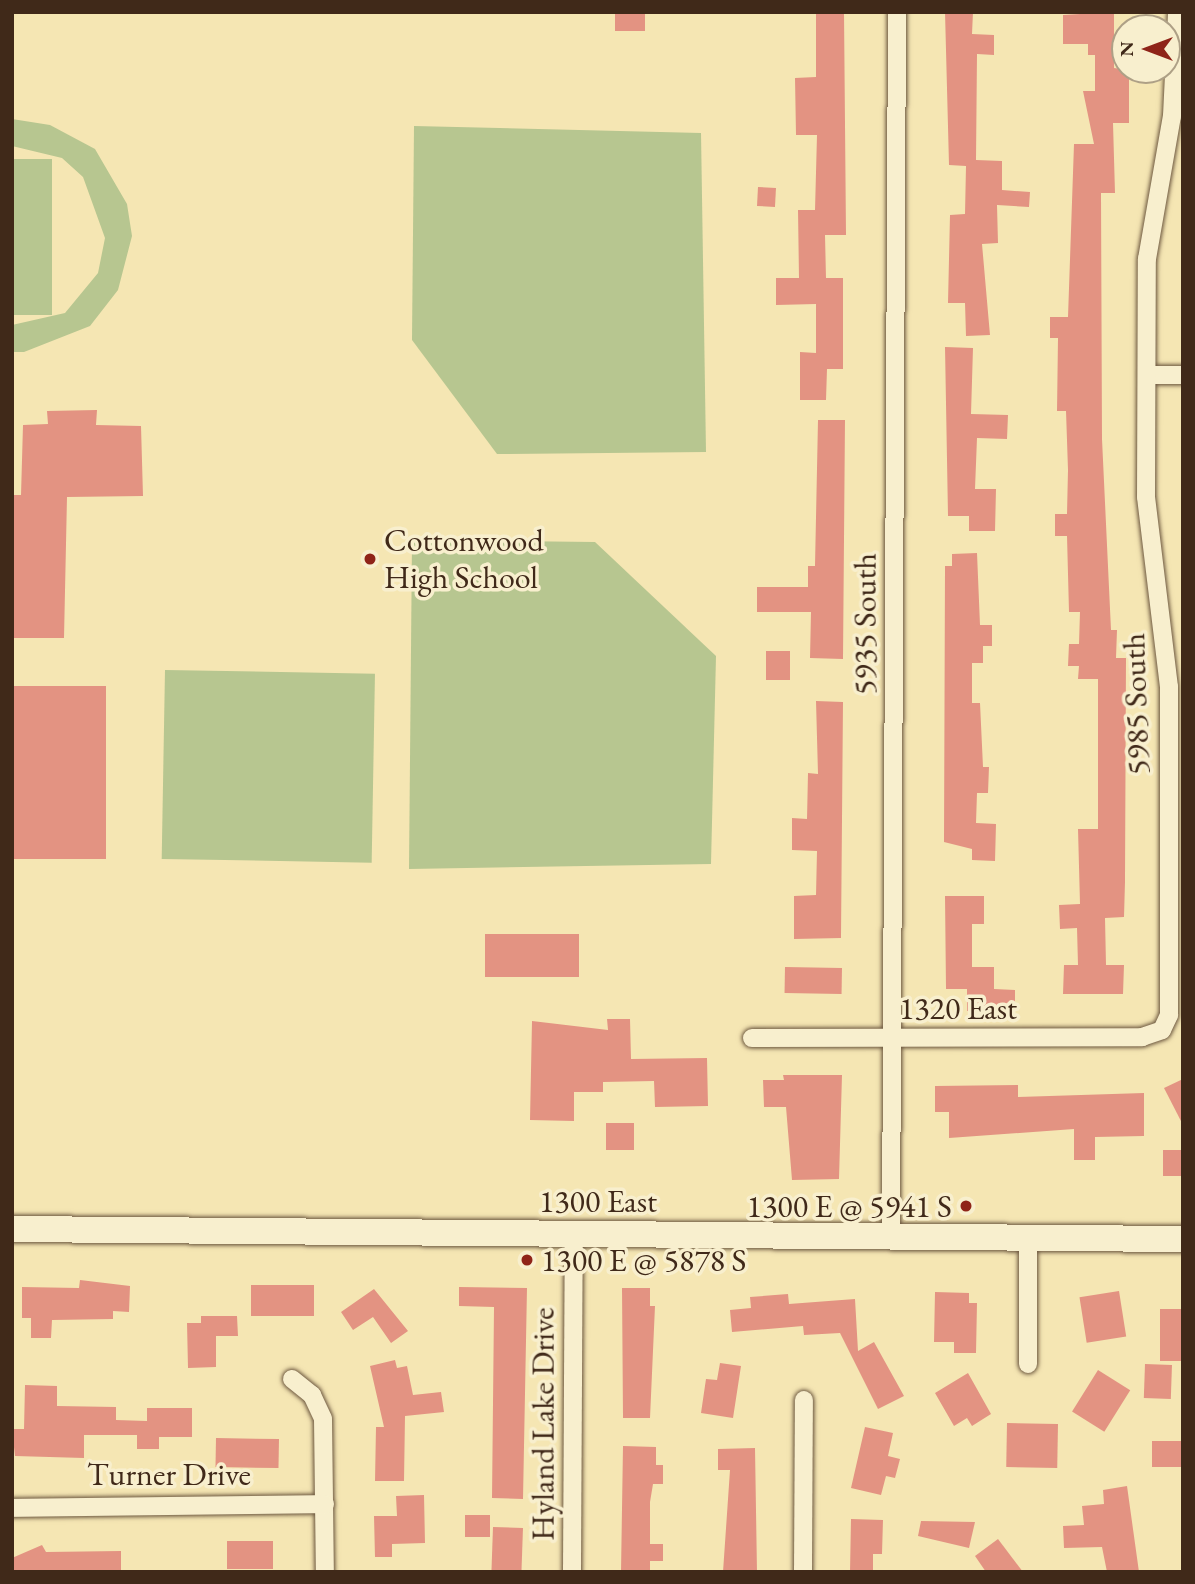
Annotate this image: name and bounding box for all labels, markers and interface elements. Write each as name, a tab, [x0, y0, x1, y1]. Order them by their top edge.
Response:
north arrow	[1111, 14, 1181, 84]
text: N	[1114, 41, 1139, 57]
place label: Cottonwood High School	[384, 522, 544, 597]
marker: Cottonwood High School	[362, 551, 378, 567]
street label: 5935 South	[846, 553, 884, 695]
street label: 5985 South	[1114, 632, 1158, 776]
street label: 1320 East	[899, 989, 1017, 1027]
street label: 1300 East	[539, 1182, 657, 1220]
place label: 1300 E @ 5941 S	[747, 1187, 952, 1225]
marker: 1300 E @ 5941 S	[958, 1198, 974, 1214]
place label: 1300 E @ 5878 S	[541, 1241, 746, 1279]
marker: 1300 E @ 5878 S	[519, 1252, 535, 1268]
street label: Hyland Lake Drive	[524, 1307, 562, 1541]
street label: Turner Drive	[87, 1455, 251, 1493]

